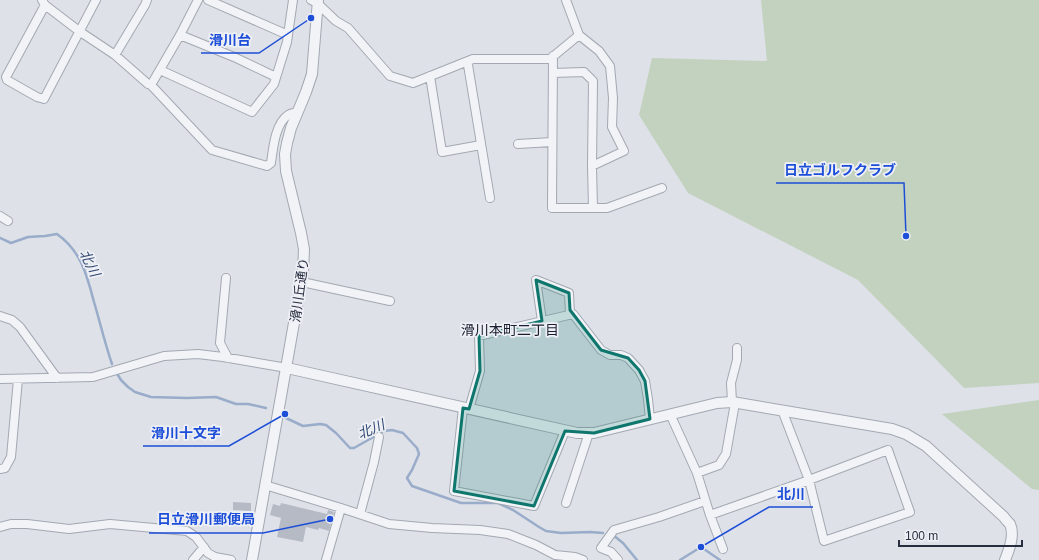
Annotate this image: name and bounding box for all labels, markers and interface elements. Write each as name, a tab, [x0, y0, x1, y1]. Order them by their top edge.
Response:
callout: 滑川台	[201, 27, 259, 53]
text: 滑川台	[209, 32, 251, 48]
callout: 日立ゴルフクラブ	[776, 157, 904, 183]
text: 日立ゴルフクラブ	[784, 162, 896, 178]
water label: 北川	[77, 247, 104, 281]
street label: 滑川丘通り	[288, 257, 311, 323]
district label: 滑川本町二丁目	[461, 322, 559, 338]
water label: 北川	[355, 416, 389, 442]
callout: 滑川十文字	[143, 420, 229, 446]
text: 滑川十文字	[151, 425, 221, 441]
callout: 北川	[769, 481, 813, 507]
text: 北川	[777, 486, 805, 502]
callout: 日立滑川郵便局	[149, 507, 263, 533]
text: 日立滑川郵便局	[157, 511, 255, 527]
scale bar	[899, 522, 1022, 548]
text: 100 m	[905, 529, 938, 543]

